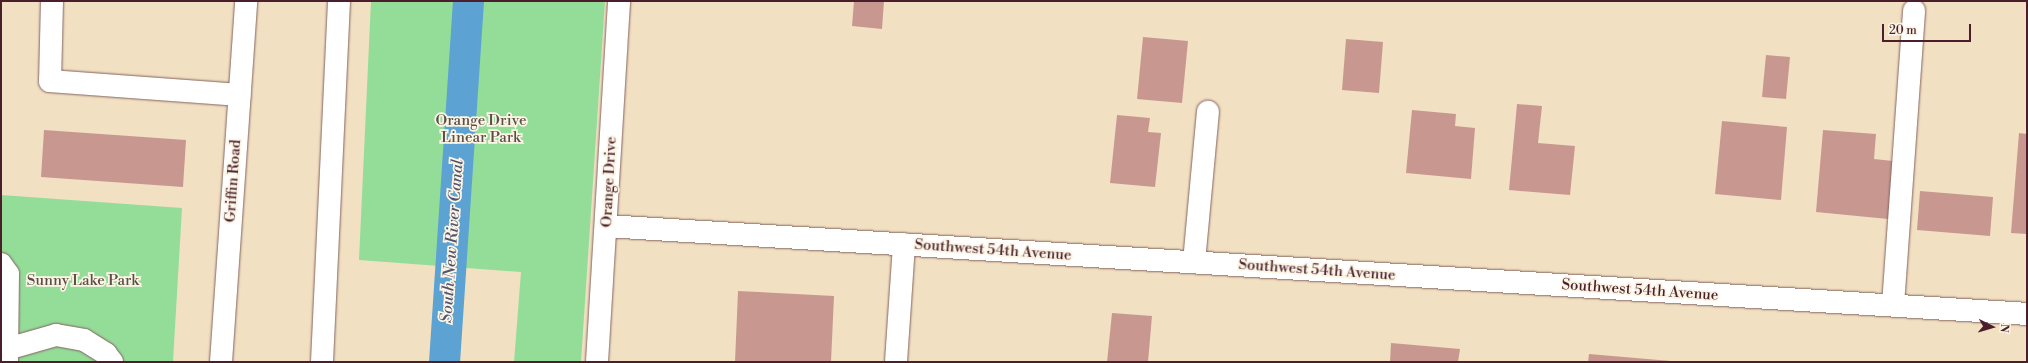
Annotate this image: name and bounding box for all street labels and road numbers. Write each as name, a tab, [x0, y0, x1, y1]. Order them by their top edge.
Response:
street label: Orange Drive	[598, 136, 620, 228]
street label: Griffin Road	[221, 139, 245, 223]
street label: Southwest 54th Avenue	[914, 236, 1072, 264]
street label: Southwest 54th Avenue	[1238, 256, 1396, 284]
street label: Southwest 54th Avenue	[1561, 276, 1719, 304]

